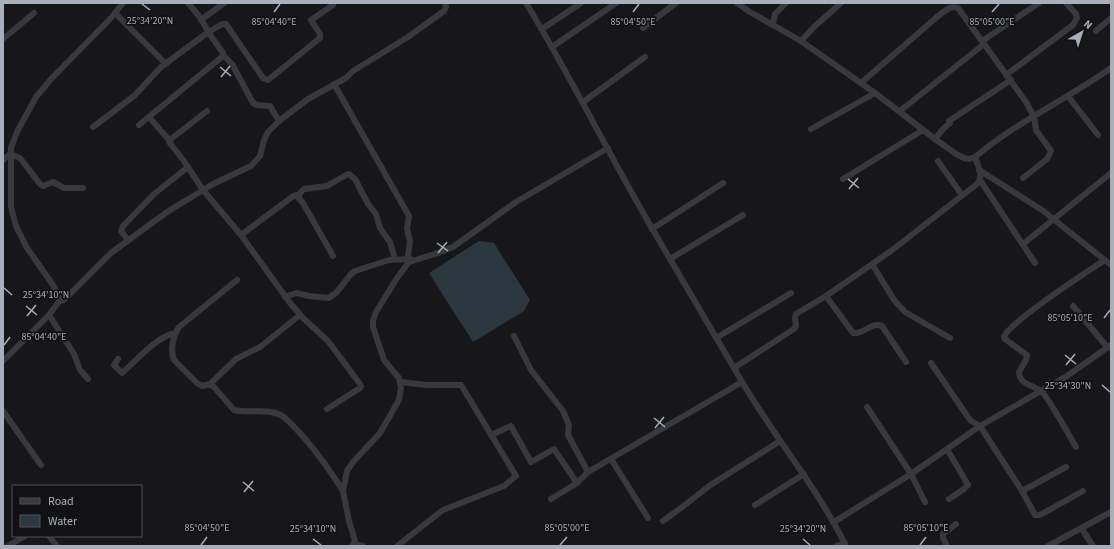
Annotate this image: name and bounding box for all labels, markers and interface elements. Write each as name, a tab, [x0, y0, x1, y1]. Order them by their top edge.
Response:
north arrow	[1062, 12, 1102, 52]
text: 25°34'20"N	[127, 14, 173, 28]
text: 85°04'40"E	[251, 15, 297, 29]
text: 85°04'50"E	[610, 15, 656, 29]
text: 85°05'00"E	[969, 15, 1015, 29]
text: N	[1080, 16, 1096, 33]
text: 25°34'10"N	[23, 288, 69, 302]
text: 85°05'10"E	[1047, 311, 1093, 325]
text: 85°04'40"E	[21, 330, 67, 344]
text: 25°34'30"N	[1045, 379, 1091, 393]
legend	[12, 485, 142, 537]
text: Road	[48, 493, 74, 510]
text: Water	[48, 513, 78, 530]
text: 85°04'50"E	[184, 521, 230, 535]
text: 85°05'00"E	[544, 521, 590, 535]
text: 85°05'10"E	[903, 521, 949, 535]
text: 25°34'10"N	[290, 522, 336, 536]
text: 25°34'20"N	[780, 522, 826, 536]

